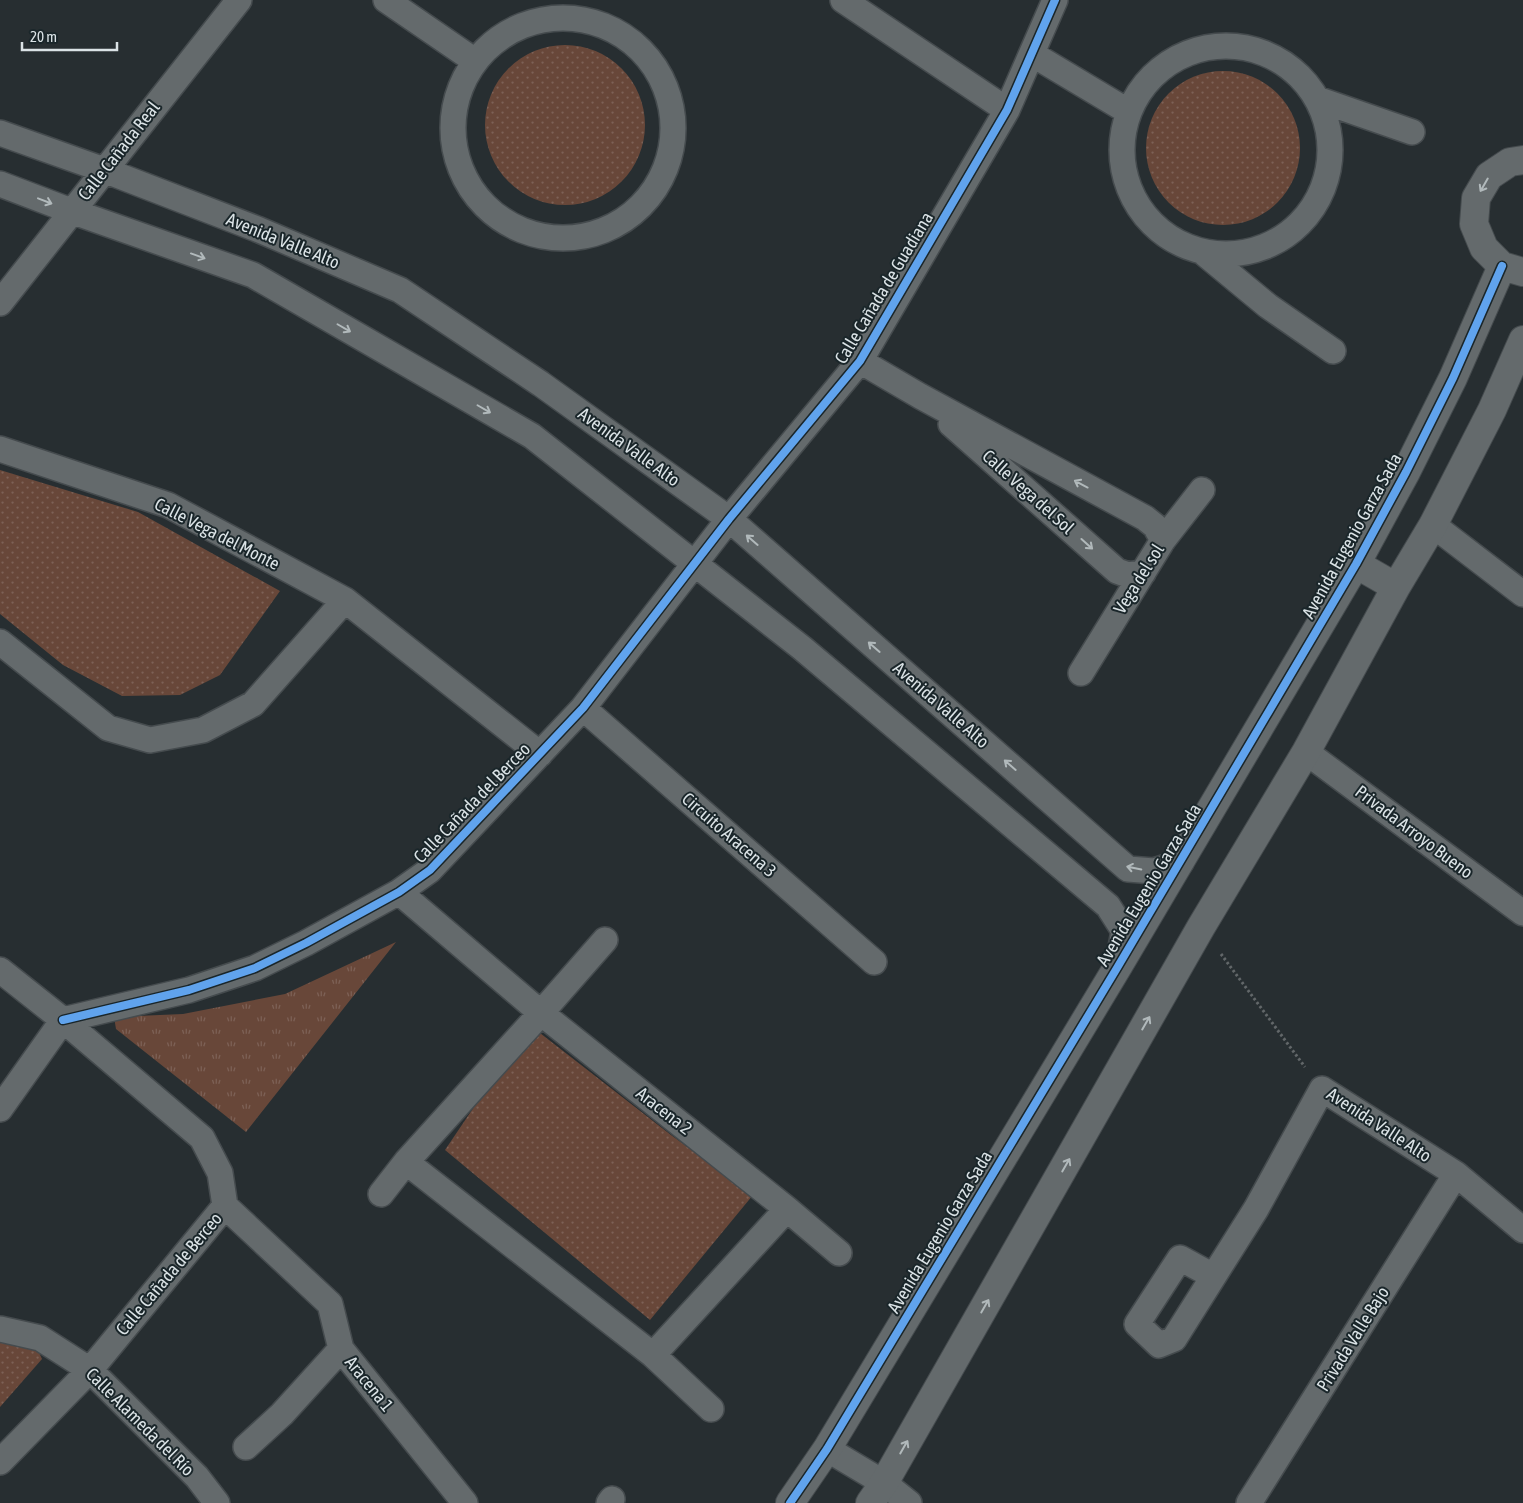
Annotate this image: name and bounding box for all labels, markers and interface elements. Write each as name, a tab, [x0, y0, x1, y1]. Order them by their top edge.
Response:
scale bar	[22, 20, 118, 52]
text: 20 m	[30, 28, 57, 45]
street label: Calle Cañada Real	[73, 97, 164, 204]
one-way arrow	[1479, 177, 1489, 192]
one-way arrow	[37, 197, 53, 206]
street label: Avenida Valle Alto	[224, 208, 343, 273]
street label: Calle Cañada de Guadiana	[830, 208, 937, 367]
one-way arrow	[190, 252, 206, 261]
one-way arrow	[336, 323, 350, 333]
street label: Avenida Valle Alto	[575, 403, 684, 490]
one-way arrow	[477, 404, 491, 414]
street label: Calle Vega del Sol	[978, 445, 1079, 538]
street label: Avenida Eugenio Garza Sada	[1297, 450, 1406, 622]
one-way arrow	[1075, 478, 1089, 488]
street label: Calle Vega del Monte	[151, 493, 283, 574]
one-way arrow	[746, 534, 759, 546]
one-way arrow	[1081, 539, 1094, 550]
street label: Vega del sol	[1109, 540, 1168, 617]
one-way arrow	[868, 641, 881, 653]
street label: Avenida Valle Alto	[889, 657, 994, 752]
street label: Calle Cañada del Berceo	[409, 738, 534, 867]
one-way arrow	[1004, 760, 1017, 771]
street label: Privada Arroyo Bueno	[1351, 781, 1477, 883]
street label: Circuito Aracena 3	[678, 788, 781, 881]
street label: Avenida Eugenio Garza Sada	[1092, 800, 1205, 970]
one-way arrow	[1126, 863, 1142, 873]
one-way arrow	[1142, 1017, 1152, 1031]
street label: Aracena 2	[632, 1082, 696, 1139]
street label: Avenida Valle Alto	[1323, 1083, 1435, 1166]
street label: Avenida Eugenio Garza Sada	[883, 1147, 996, 1317]
one-way arrow	[1061, 1158, 1071, 1172]
street label: Calle Cañada de Berceo	[111, 1208, 226, 1339]
street label: Privada Valle Bajo	[1312, 1283, 1393, 1395]
one-way arrow	[980, 1298, 990, 1313]
street label: Aracena 1	[341, 1352, 398, 1416]
street label: Calle Alameda del Río	[82, 1363, 199, 1480]
one-way arrow	[900, 1440, 910, 1454]

